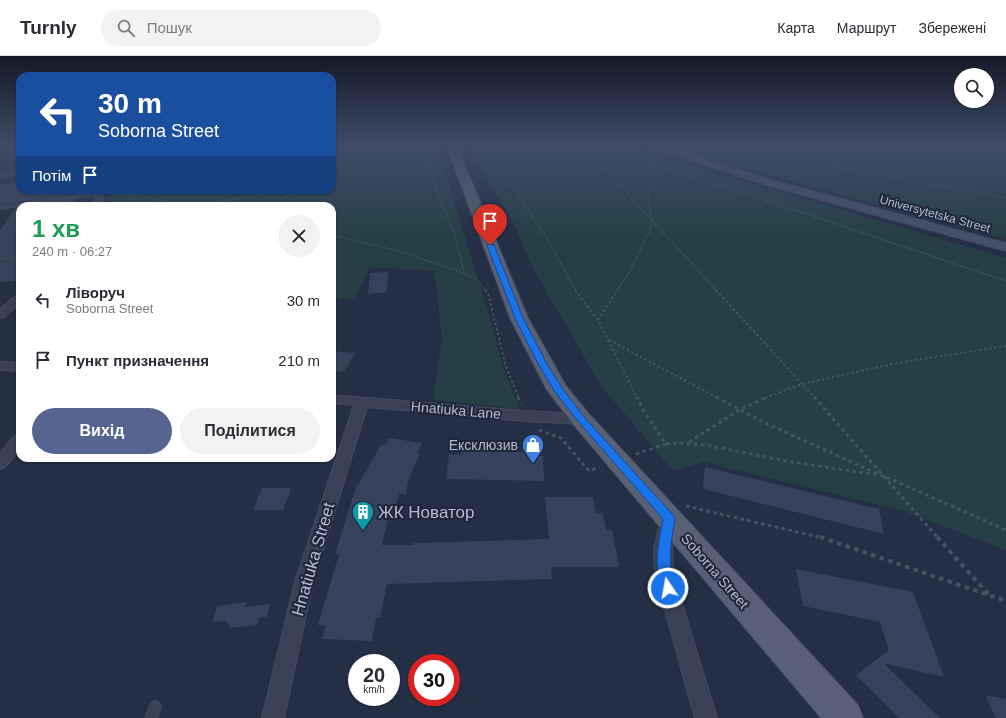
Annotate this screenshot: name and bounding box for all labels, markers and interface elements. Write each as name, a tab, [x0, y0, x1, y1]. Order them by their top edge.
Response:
search box	[101, 10, 381, 46]
text: Turnly	[20, 17, 77, 38]
icon: search	[115, 17, 137, 39]
text: Пошук	[147, 19, 192, 36]
text: Карта	[777, 20, 815, 36]
text: Маршрут	[837, 20, 896, 36]
text: Збережені	[918, 20, 986, 36]
map controls	[954, 68, 994, 108]
button: search	[954, 68, 994, 108]
icon: left	[32, 88, 84, 140]
text: 30 m	[98, 88, 162, 119]
text: Soborna Street	[98, 121, 219, 141]
icon: arrive	[79, 164, 101, 186]
text: Потім	[32, 167, 71, 184]
street label: Universytetska Street	[878, 192, 993, 236]
pin	[473, 204, 507, 245]
icon: arrive	[479, 210, 501, 232]
text: 1 хв	[32, 215, 80, 242]
button: close	[278, 215, 320, 257]
text: 240 m · 06:27	[32, 244, 112, 259]
text: Ліворуч	[66, 284, 125, 301]
icon: left	[32, 289, 54, 311]
text: 30 m	[287, 292, 320, 309]
text: Soborna Street	[66, 301, 153, 316]
icon: arrive	[32, 349, 54, 371]
text: Пункт призначення	[66, 352, 209, 369]
text: 210 m	[278, 352, 320, 369]
street label: Hnatiuka Lane	[410, 398, 502, 422]
button: Вихід	[32, 408, 172, 454]
button: Поділитися	[180, 408, 320, 454]
shop icon: Ексклюзив	[520, 432, 546, 465]
place label: Ексклюзив	[449, 437, 518, 453]
building icon: ЖК Новатор	[350, 499, 376, 532]
street label: Hnatiuka Street	[288, 500, 339, 618]
place label: ЖК Новатор	[378, 503, 474, 522]
street label: Soborna Street	[678, 530, 752, 612]
position arrow	[647, 567, 689, 609]
speed limit sign: 30	[408, 654, 460, 706]
text: 20	[363, 664, 385, 686]
text: km/h	[363, 684, 385, 695]

